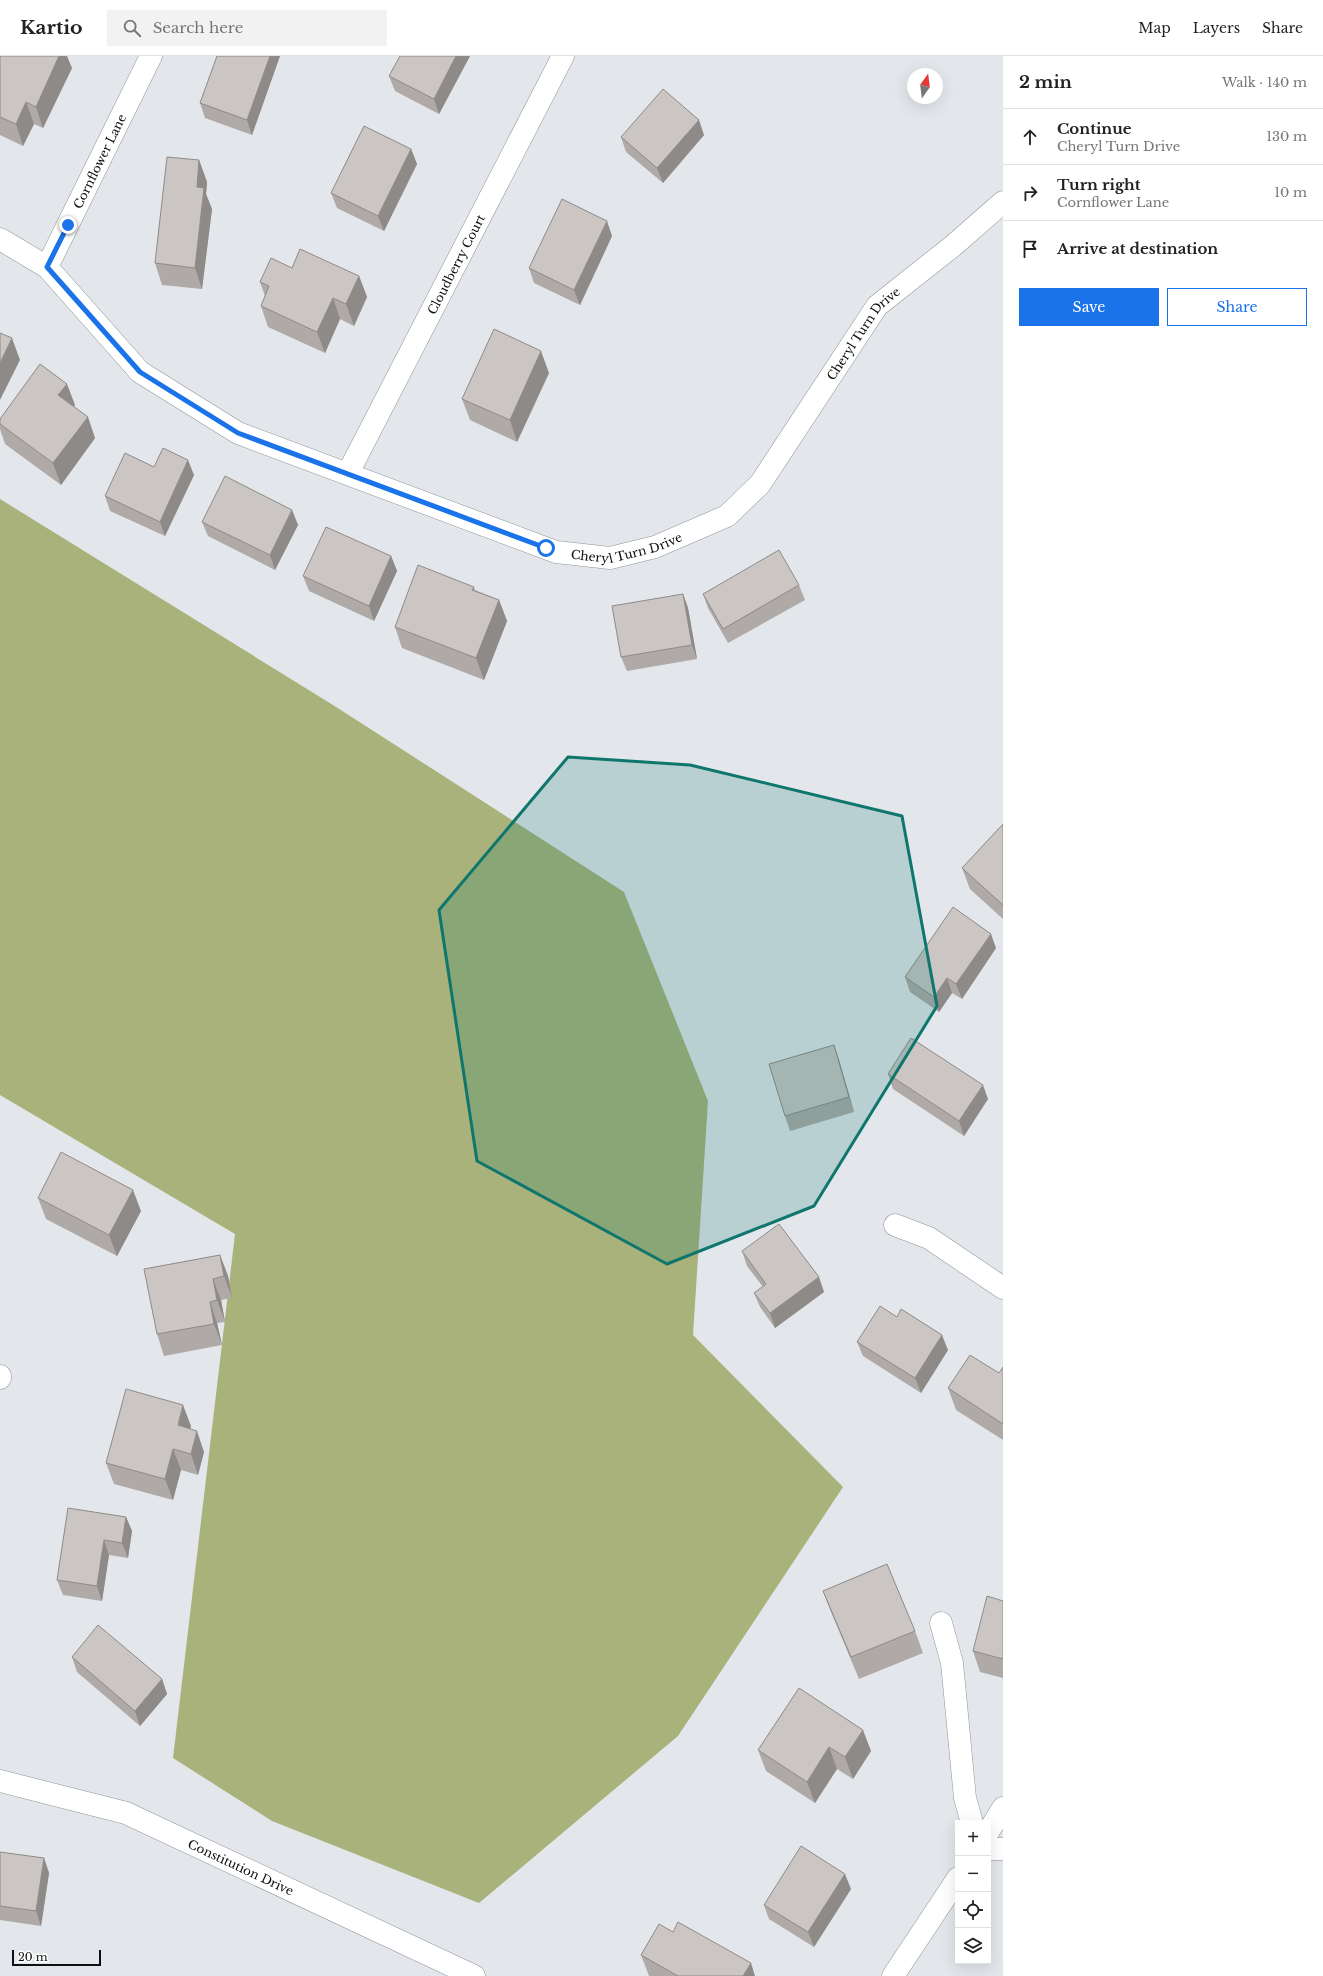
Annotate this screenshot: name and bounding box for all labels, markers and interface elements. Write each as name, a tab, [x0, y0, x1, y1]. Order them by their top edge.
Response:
search box	[107, 10, 387, 46]
text: Kartio	[20, 16, 83, 39]
icon: search	[121, 17, 143, 39]
text: Search here	[153, 18, 243, 37]
text: Map	[1138, 19, 1171, 37]
text: Layers	[1193, 19, 1240, 37]
text: Share	[1262, 19, 1303, 37]
north arrow	[907, 68, 943, 104]
text: 2 min	[1019, 72, 1072, 93]
text: Walk · 140 m	[1222, 74, 1307, 91]
street label: Cornflower Lane	[70, 111, 129, 211]
text: Continue	[1057, 119, 1132, 138]
icon: ahead	[1019, 126, 1041, 148]
text: 130 m	[1266, 128, 1307, 145]
text: Cheryl Turn Drive	[1057, 138, 1180, 155]
text: Turn right	[1057, 175, 1140, 194]
icon: right	[1019, 182, 1041, 204]
text: 10 m	[1274, 184, 1307, 201]
text: Cornflower Lane	[1057, 194, 1169, 211]
street label: Cloudberry Court	[424, 211, 488, 317]
route end	[59, 216, 77, 234]
icon: arrive	[1019, 238, 1041, 260]
text: Arrive at destination	[1057, 239, 1218, 258]
street label: Cheryl Turn Drive	[823, 283, 903, 383]
button: Save	[1019, 288, 1159, 326]
button: Share	[1167, 288, 1307, 326]
street label: Cheryl Turn Drive	[570, 529, 684, 566]
route start	[537, 539, 555, 557]
map controls	[955, 1820, 991, 1964]
button: +	[955, 1820, 991, 1856]
street label: Constitution Drive	[186, 1836, 296, 1898]
button: −	[955, 1856, 991, 1892]
button: locate	[955, 1892, 991, 1928]
button: layers	[955, 1928, 991, 1964]
scale bar	[12, 1948, 101, 1967]
text: 20 m	[18, 1950, 48, 1964]

